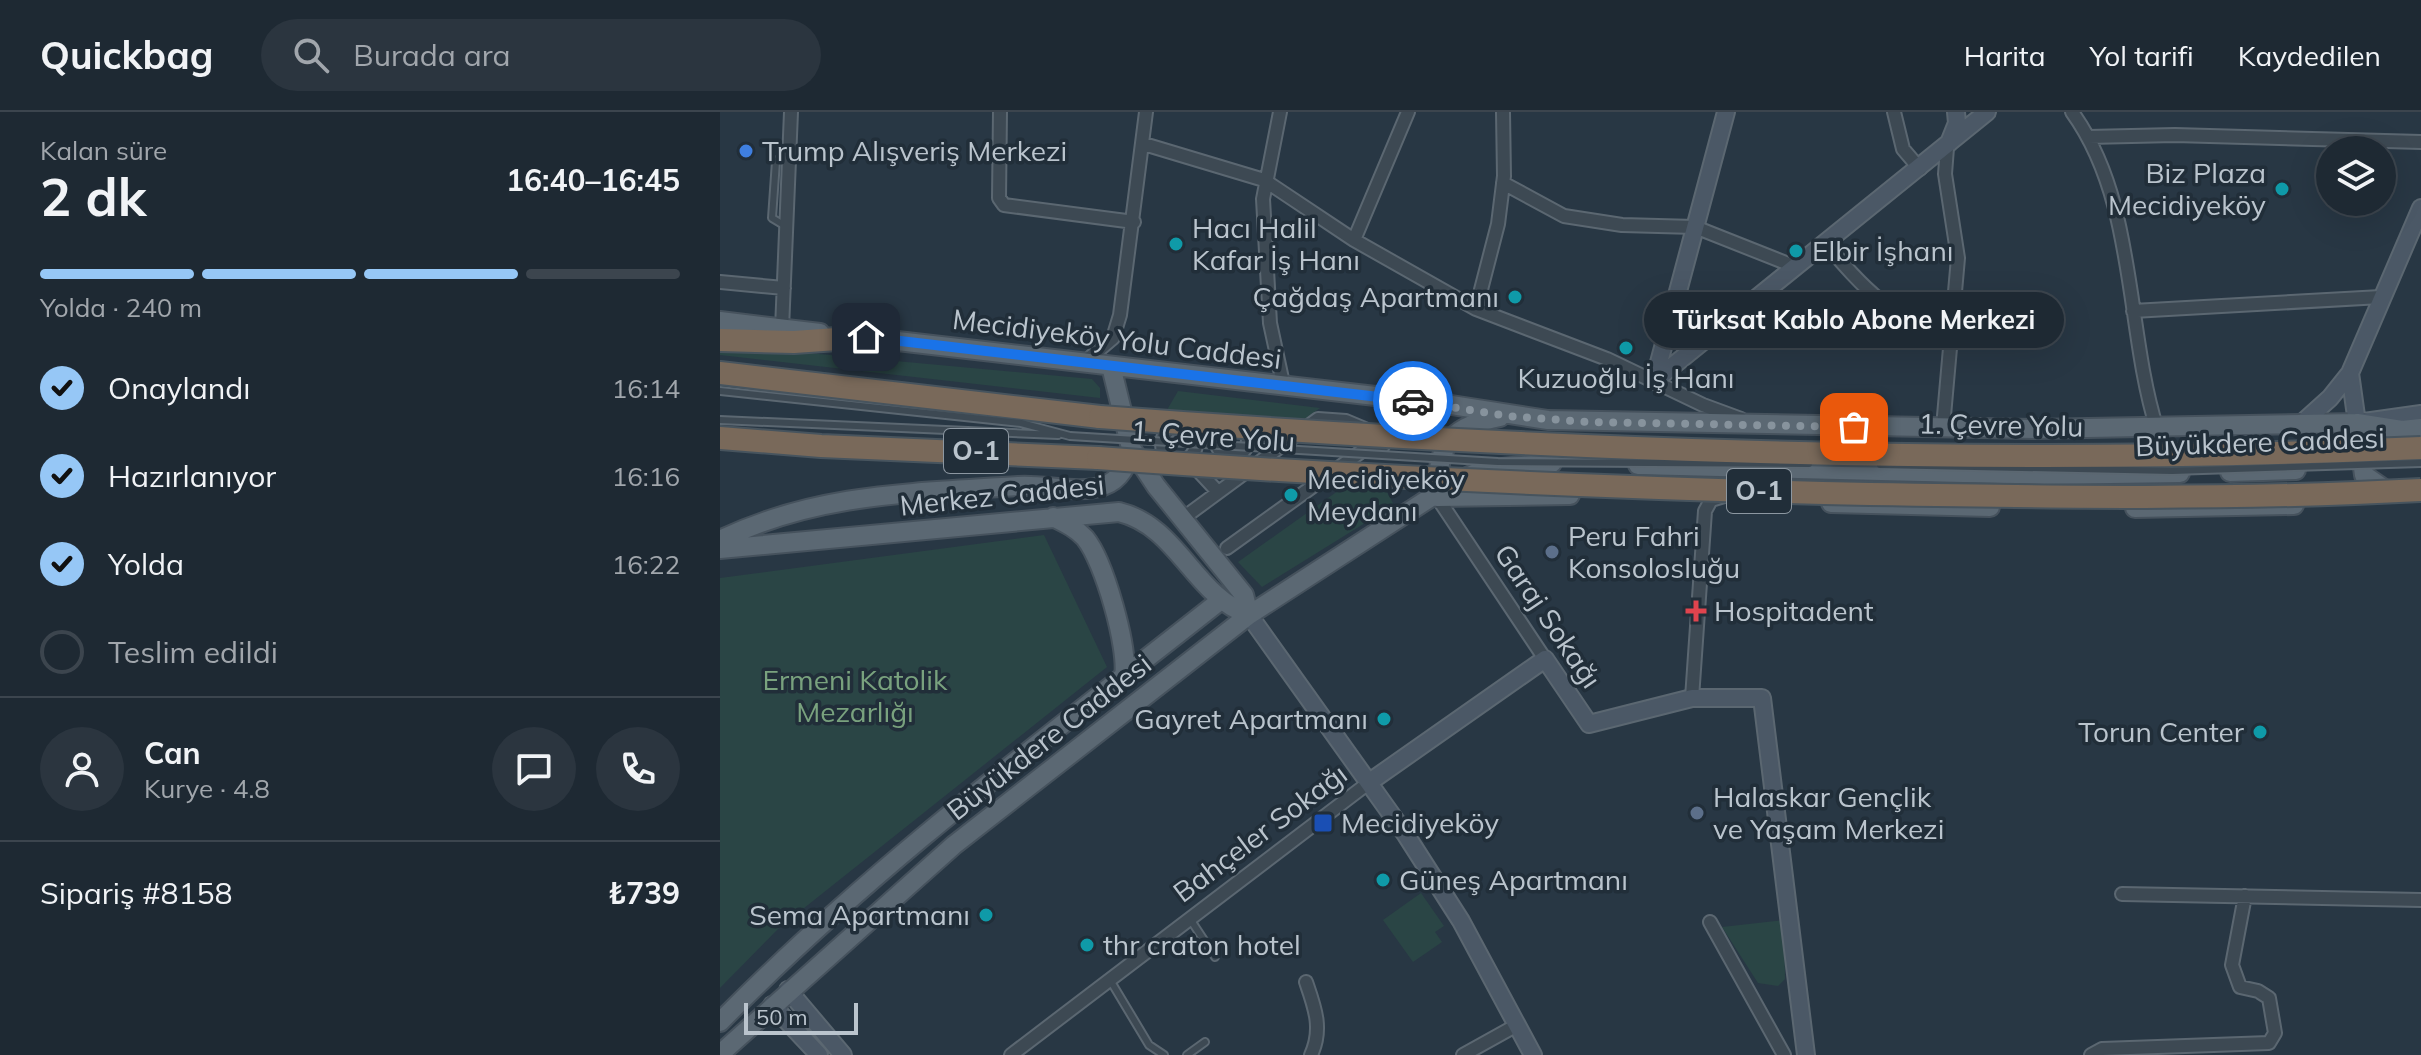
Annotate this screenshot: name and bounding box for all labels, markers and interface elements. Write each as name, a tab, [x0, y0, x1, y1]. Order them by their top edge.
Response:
search box	[261, 19, 821, 91]
text: Quickbag	[40, 31, 213, 79]
icon: search	[289, 33, 333, 77]
text: Burada ara	[353, 36, 510, 74]
text: Harita	[1964, 38, 2045, 73]
text: Yol tarifi	[2089, 38, 2194, 73]
text: Kaydedilen	[2238, 38, 2381, 73]
place label: Trump Alışveriş Merkezi	[762, 133, 1067, 168]
text: Kalan süre	[40, 134, 167, 167]
map controls	[2316, 136, 2396, 216]
button: layers	[2316, 136, 2396, 216]
marker: Trump Alışveriş Merkezi	[737, 142, 755, 160]
place label: Biz Plaza Mecidiyeköy	[2108, 155, 2266, 222]
text: 16:40–16:45	[506, 161, 680, 199]
text: 2 dk	[40, 164, 146, 229]
marker: Biz Plaza Mecidiyeköy	[2273, 180, 2291, 198]
place label: Hacı Halil Kafar İş Hanı	[1192, 210, 1360, 277]
place label: Elbir İşhanı	[1812, 233, 1954, 268]
marker: Hacı Halil Kafar İş Hanı	[1167, 235, 1185, 253]
marker: Elbir İşhanı	[1787, 242, 1805, 260]
place label: Çağdaş Apartmanı	[1252, 279, 1499, 314]
marker: Çağdaş Apartmanı	[1506, 288, 1524, 306]
text: Yolda · 240 m	[40, 291, 202, 324]
callout: Türksat Kablo Abone Merkezi	[1644, 291, 2064, 347]
street label: Mecidiyeköy Yolu Caddesi	[951, 301, 1284, 376]
pin	[832, 303, 900, 371]
text: Türksat Kablo Abone Merkezi	[1673, 303, 2035, 336]
icon: home	[844, 315, 888, 359]
marker: Kuzuoğlu İş Hanı	[1617, 339, 1635, 357]
place label: Kuzuoğlu İş Hanı	[1517, 360, 1735, 395]
courier	[1373, 361, 1453, 441]
icon: check	[40, 366, 84, 410]
text: Onaylandı	[108, 369, 250, 407]
text: 16:14	[612, 372, 680, 405]
icon: car	[1391, 379, 1435, 423]
pin	[1820, 393, 1888, 461]
icon: bag	[1832, 405, 1876, 449]
street label: 1. Çevre Yolu	[1918, 406, 2084, 443]
street label: 1. Çevre Yolu	[1130, 412, 1296, 459]
street label: Büyükdere Caddesi	[2135, 420, 2385, 463]
road number: O-1	[944, 429, 1008, 473]
icon: check	[40, 454, 84, 498]
text: Hazırlanıyor	[108, 457, 276, 495]
text: 16:16	[612, 460, 680, 493]
place label: Mecidiyeköy Meydanı	[1307, 461, 1465, 528]
street label: Merkez Caddesi	[898, 466, 1106, 523]
road number: O-1	[1727, 469, 1791, 513]
marker: Mecidiyeköy Meydanı	[1282, 486, 1300, 504]
place label: Peru Fahri Konsolosluğu	[1568, 518, 1740, 585]
street label: Garaj Sokağı	[1487, 537, 1609, 694]
icon: check	[40, 542, 84, 586]
marker: Peru Fahri Konsolosluğu	[1543, 543, 1561, 561]
text: Yolda	[108, 545, 184, 583]
text: 16:22	[612, 548, 680, 581]
place label: Hospitadent	[1714, 593, 1874, 628]
marker: Hospitadent	[1685, 600, 1707, 622]
text: Teslim edildi	[108, 633, 278, 671]
street label: Büyükdere Caddesi	[940, 646, 1158, 827]
park label: Ermeni Katolik Mezarlığı	[762, 662, 948, 729]
place label: Gayret Apartmanı	[1134, 701, 1368, 736]
marker: Gayret Apartmanı	[1375, 710, 1393, 728]
place label: Torun Center	[2078, 714, 2245, 749]
marker: Torun Center	[2251, 723, 2269, 741]
button: person	[40, 727, 124, 811]
button: chat	[492, 727, 576, 811]
button: phone	[596, 727, 680, 811]
text: Can	[144, 734, 201, 772]
street label: Bahçeler Sokağı	[1166, 756, 1353, 909]
text: Kurye · 4.8	[144, 772, 270, 805]
place label: Halaskar Gençlik ve Yaşam Merkezi	[1713, 779, 1944, 846]
marker: Halaskar Gençlik ve Yaşam Merkezi	[1688, 804, 1706, 822]
place label: Mecidiyeköy	[1341, 805, 1499, 840]
marker: Mecidiyeköy	[1312, 812, 1334, 834]
place label: Güneş Apartmanı	[1399, 862, 1628, 897]
marker: Güneş Apartmanı	[1374, 871, 1392, 889]
text: Sipariş #8158	[40, 874, 233, 912]
text: ₺739	[608, 874, 680, 912]
place label: Sema Apartmanı	[749, 897, 970, 932]
marker: Sema Apartmanı	[977, 906, 995, 924]
place label: thr craton hotel	[1103, 927, 1301, 962]
marker: thr craton hotel	[1078, 936, 1096, 954]
scale bar	[744, 999, 858, 1035]
text: 50 m	[756, 1003, 807, 1031]

